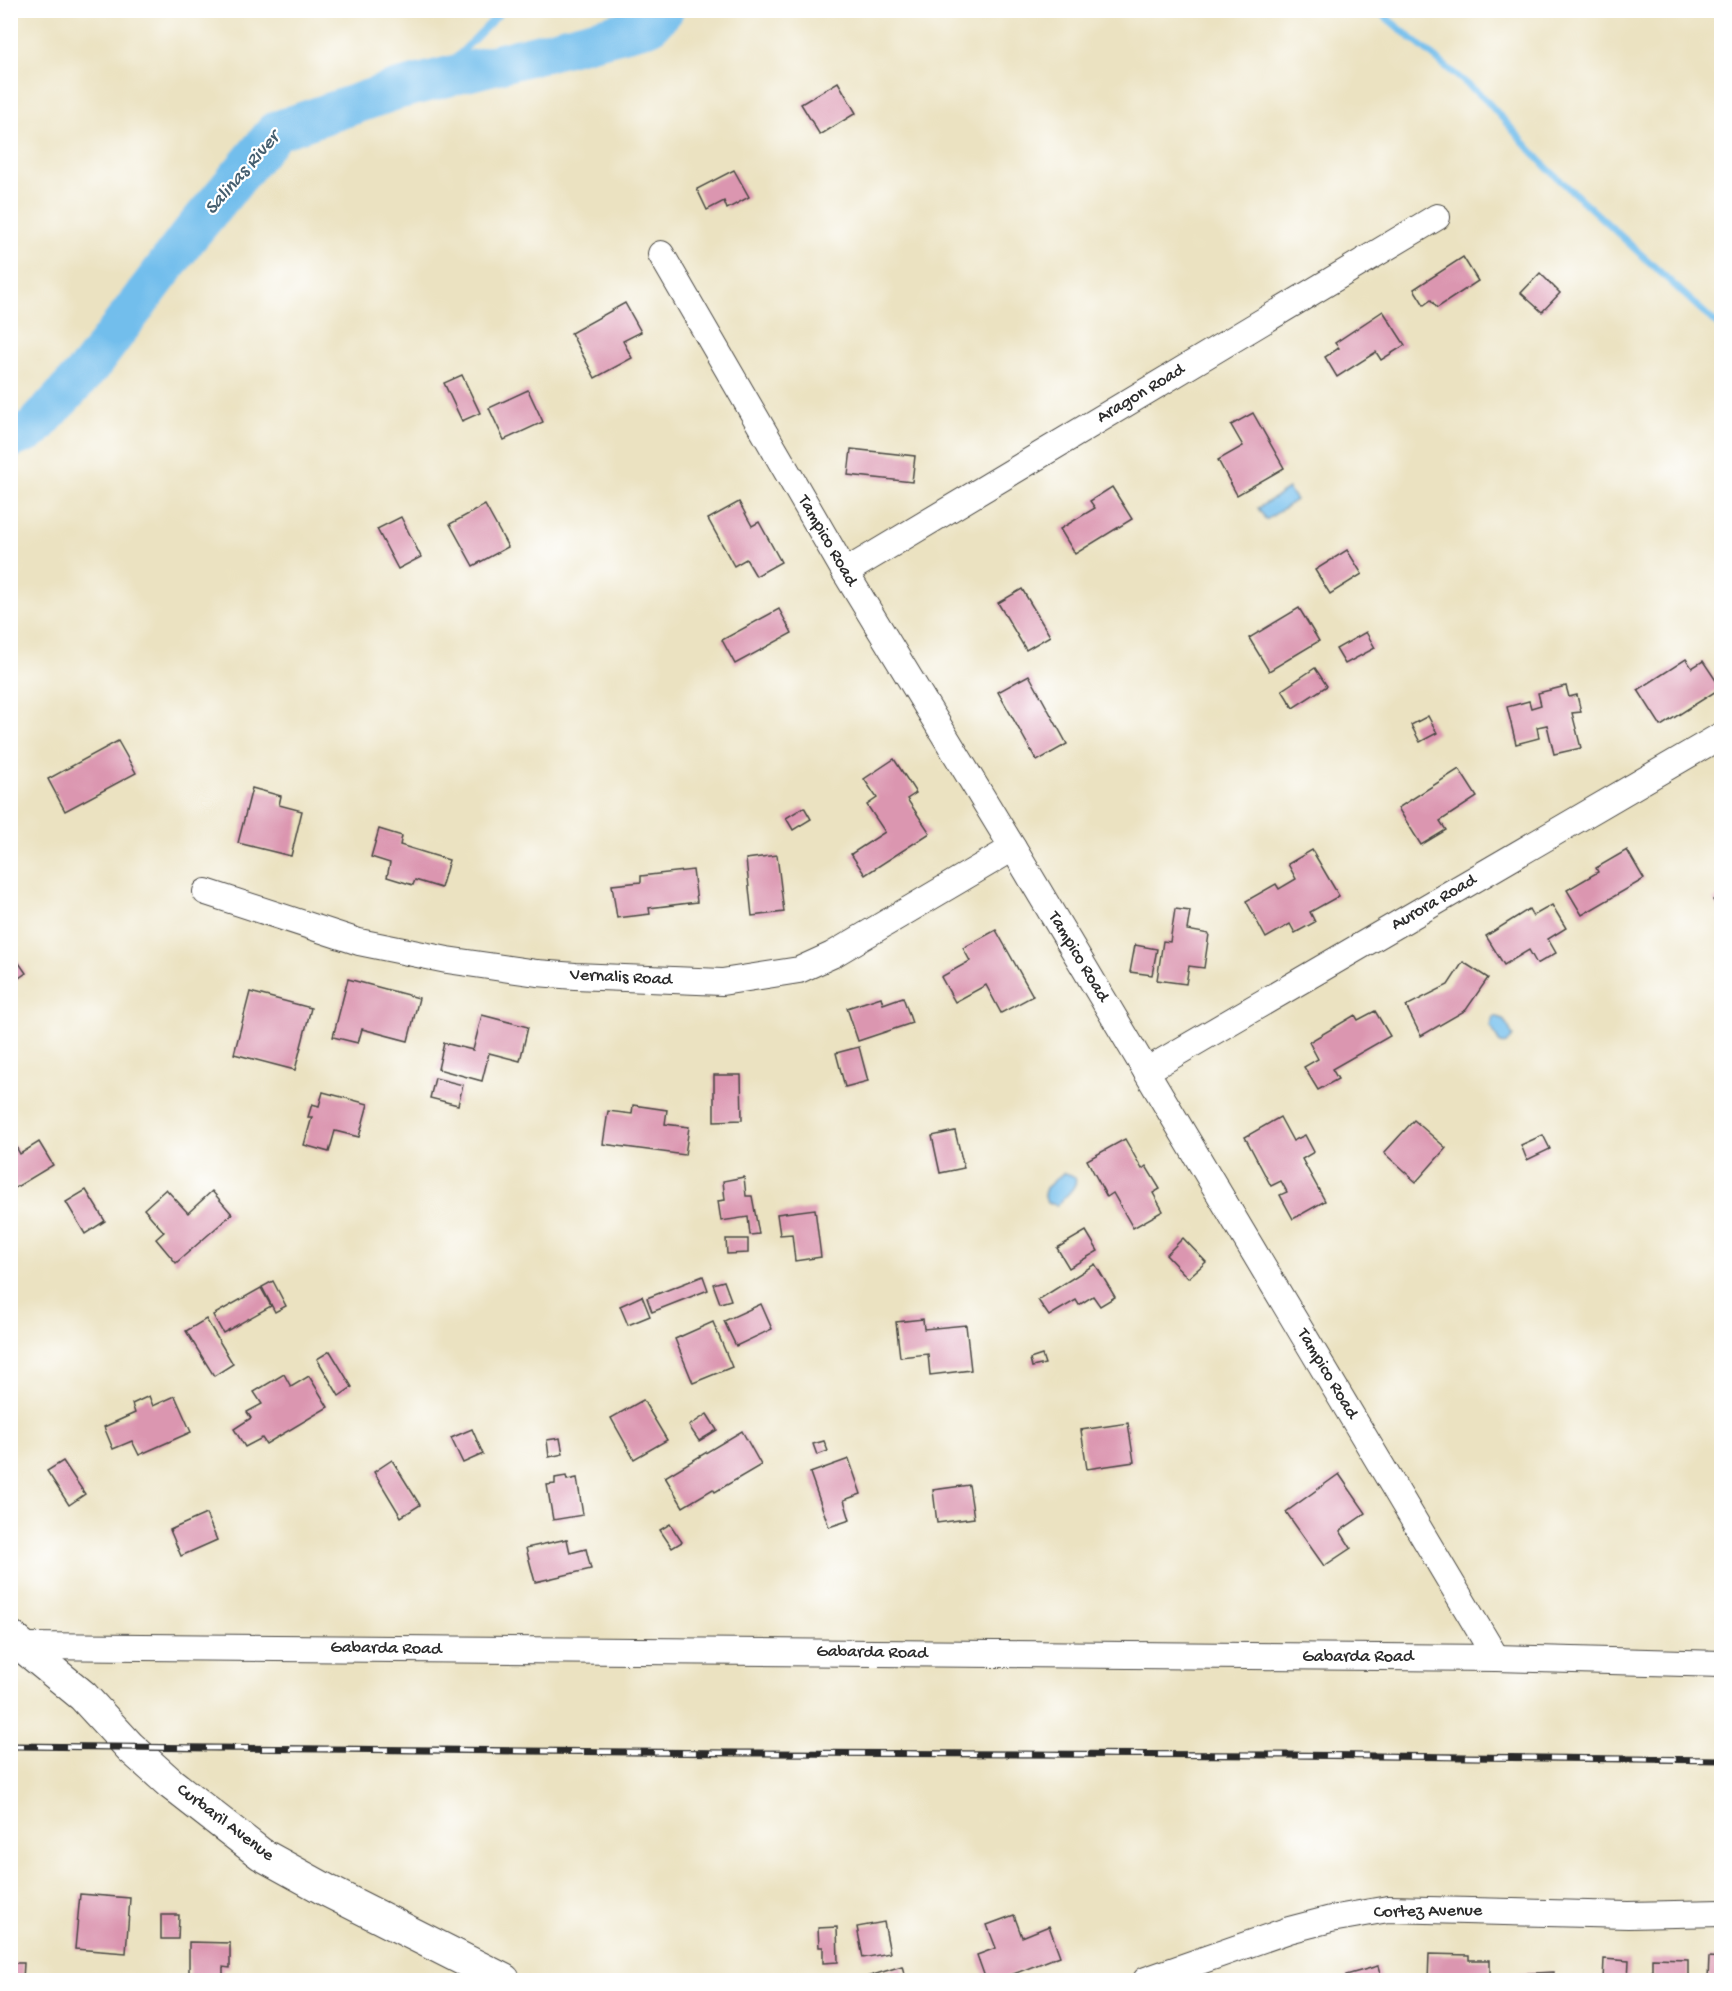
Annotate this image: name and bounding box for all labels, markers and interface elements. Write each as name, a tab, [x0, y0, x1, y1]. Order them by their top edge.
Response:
water label: Salinas River	[201, 125, 288, 220]
street label: Aragon Road	[1093, 359, 1190, 428]
street label: Tampico Road	[792, 491, 862, 591]
street label: Aurora Road	[1388, 870, 1482, 936]
street label: Tampico Road	[1042, 907, 1114, 1007]
street label: Vernalis Road	[568, 965, 674, 991]
street label: Tampico Road	[1291, 1324, 1363, 1424]
street label: Gabarda Road	[330, 1638, 443, 1660]
street label: Gabarda Road	[816, 1642, 929, 1664]
street label: Gabarda Road	[1302, 1647, 1415, 1668]
street label: Curbaril Avenue	[172, 1779, 278, 1867]
street label: Cortez Avenue	[1374, 1901, 1483, 1923]

